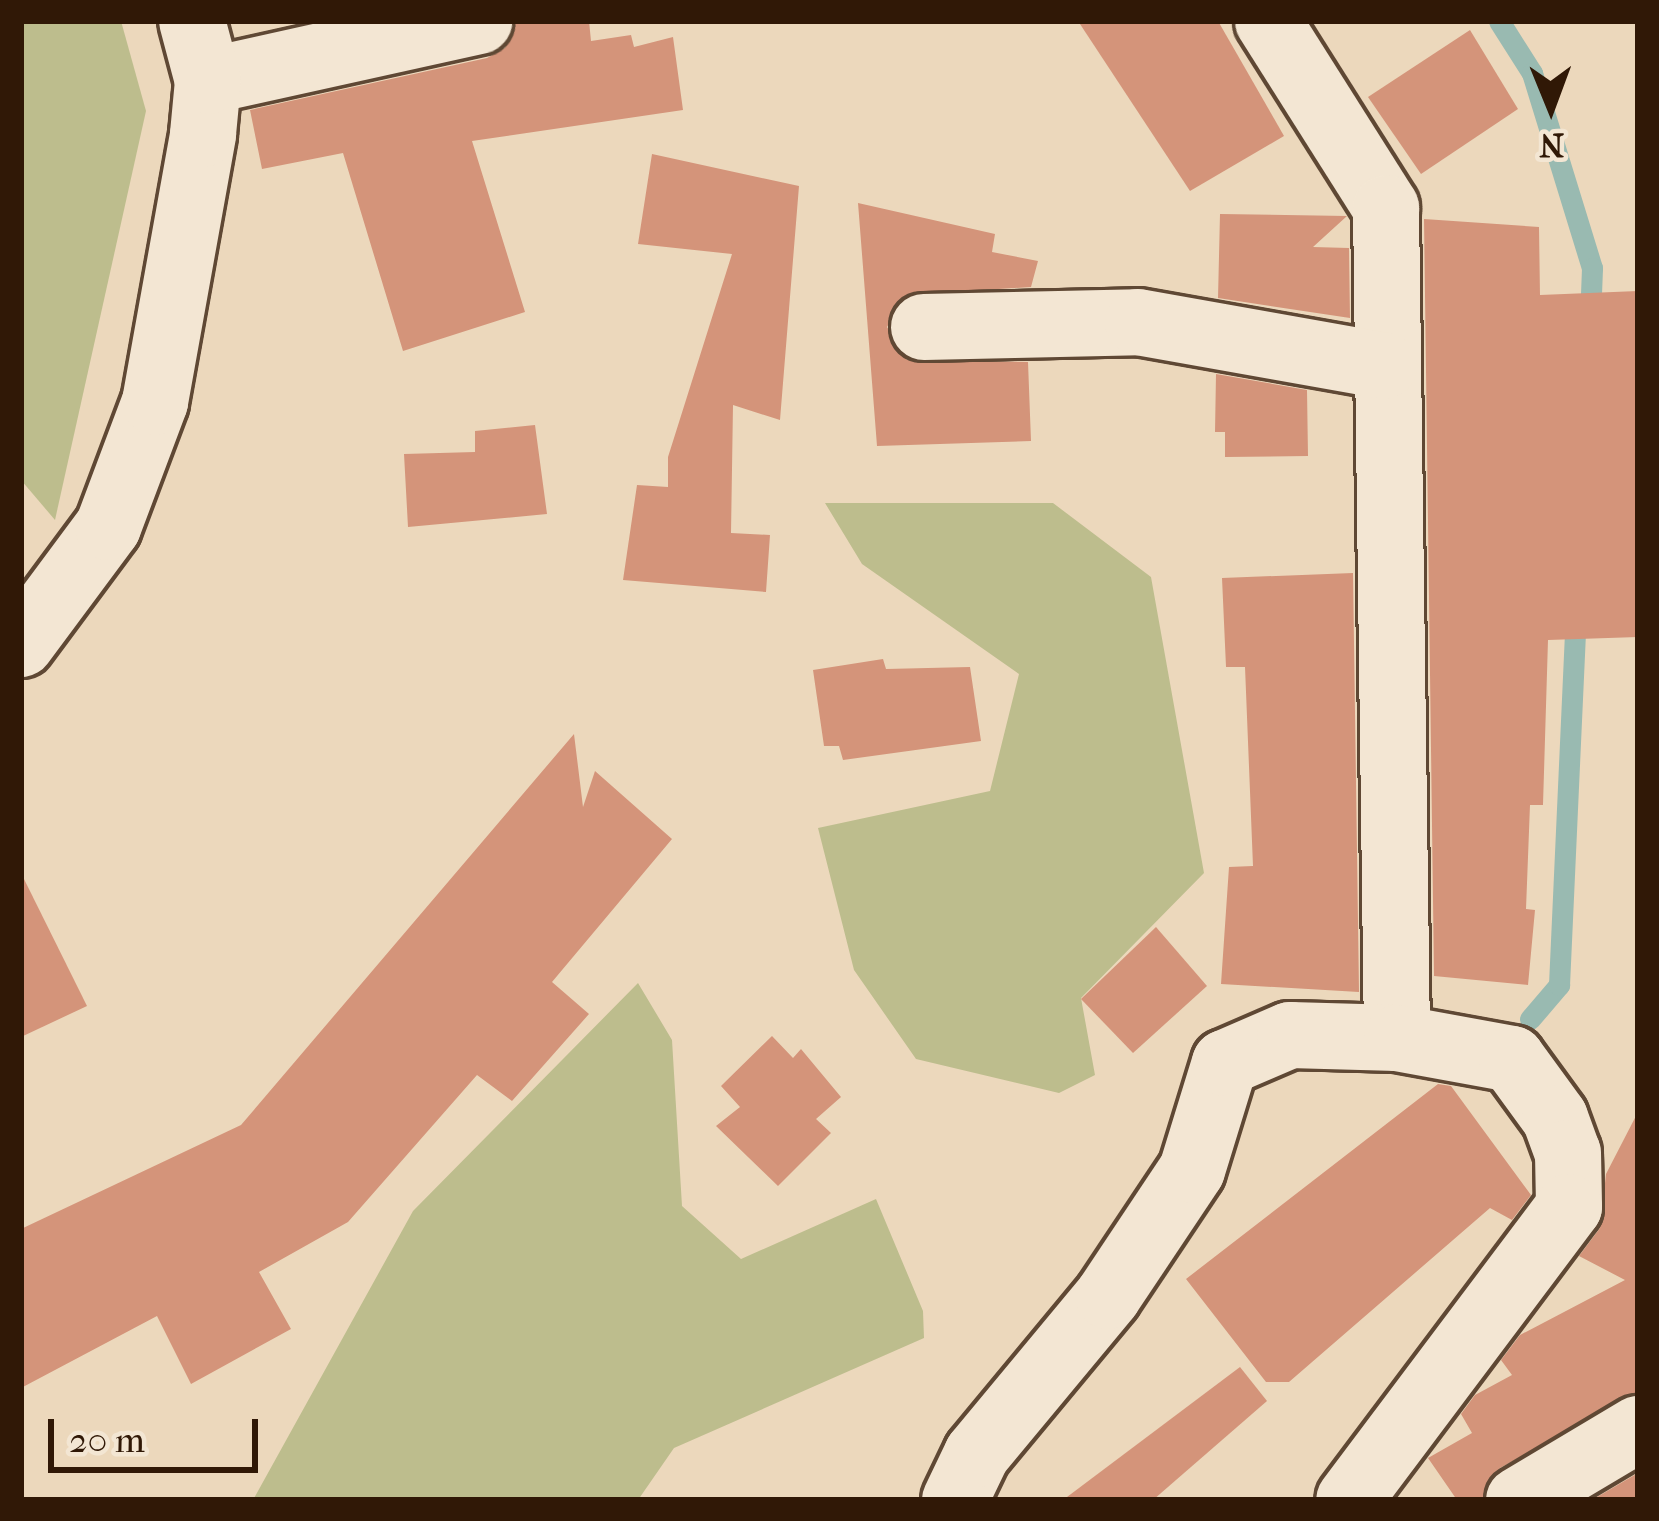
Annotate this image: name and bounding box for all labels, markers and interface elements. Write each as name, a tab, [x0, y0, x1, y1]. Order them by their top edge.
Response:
north arrow	[1491, 48, 1611, 168]
text: N	[1539, 125, 1565, 164]
scale bar	[54, 1395, 264, 1469]
text: 20 m	[69, 1419, 145, 1461]

